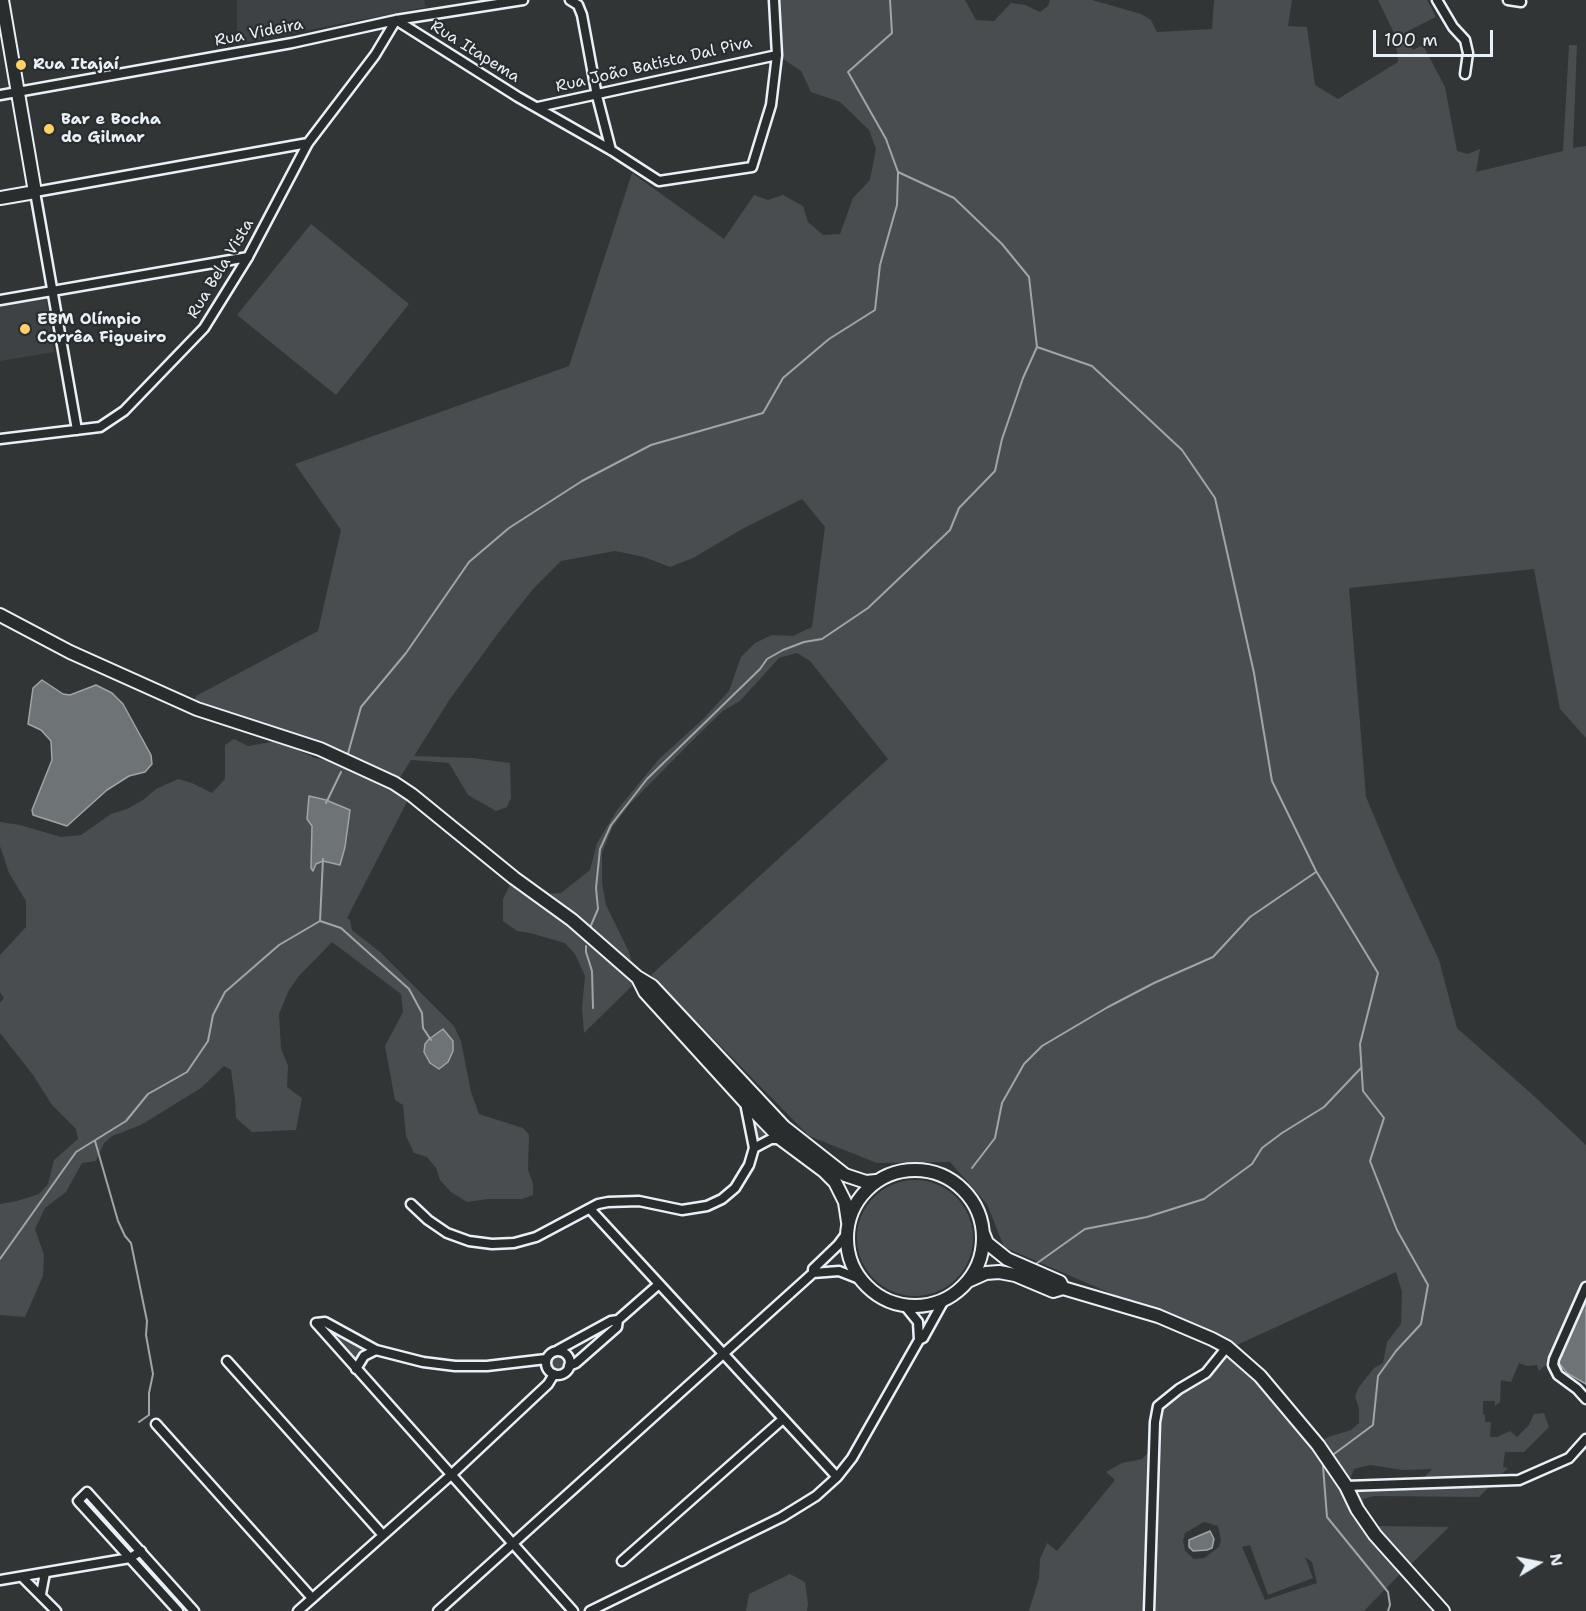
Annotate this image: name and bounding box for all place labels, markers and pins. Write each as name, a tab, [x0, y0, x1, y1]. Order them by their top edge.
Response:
place label: Rua Itajaí	[33, 55, 119, 75]
marker: Rua Itajaí	[14, 58, 28, 72]
place label: Bar e Bocha do Gilmar	[61, 110, 161, 148]
marker: Bar e Bocha do Gilmar	[42, 122, 56, 136]
place label: EBM Olímpio Corrêa Figueiro	[37, 310, 166, 348]
marker: EBM Olímpio Corrêa Figueiro	[18, 322, 32, 336]

